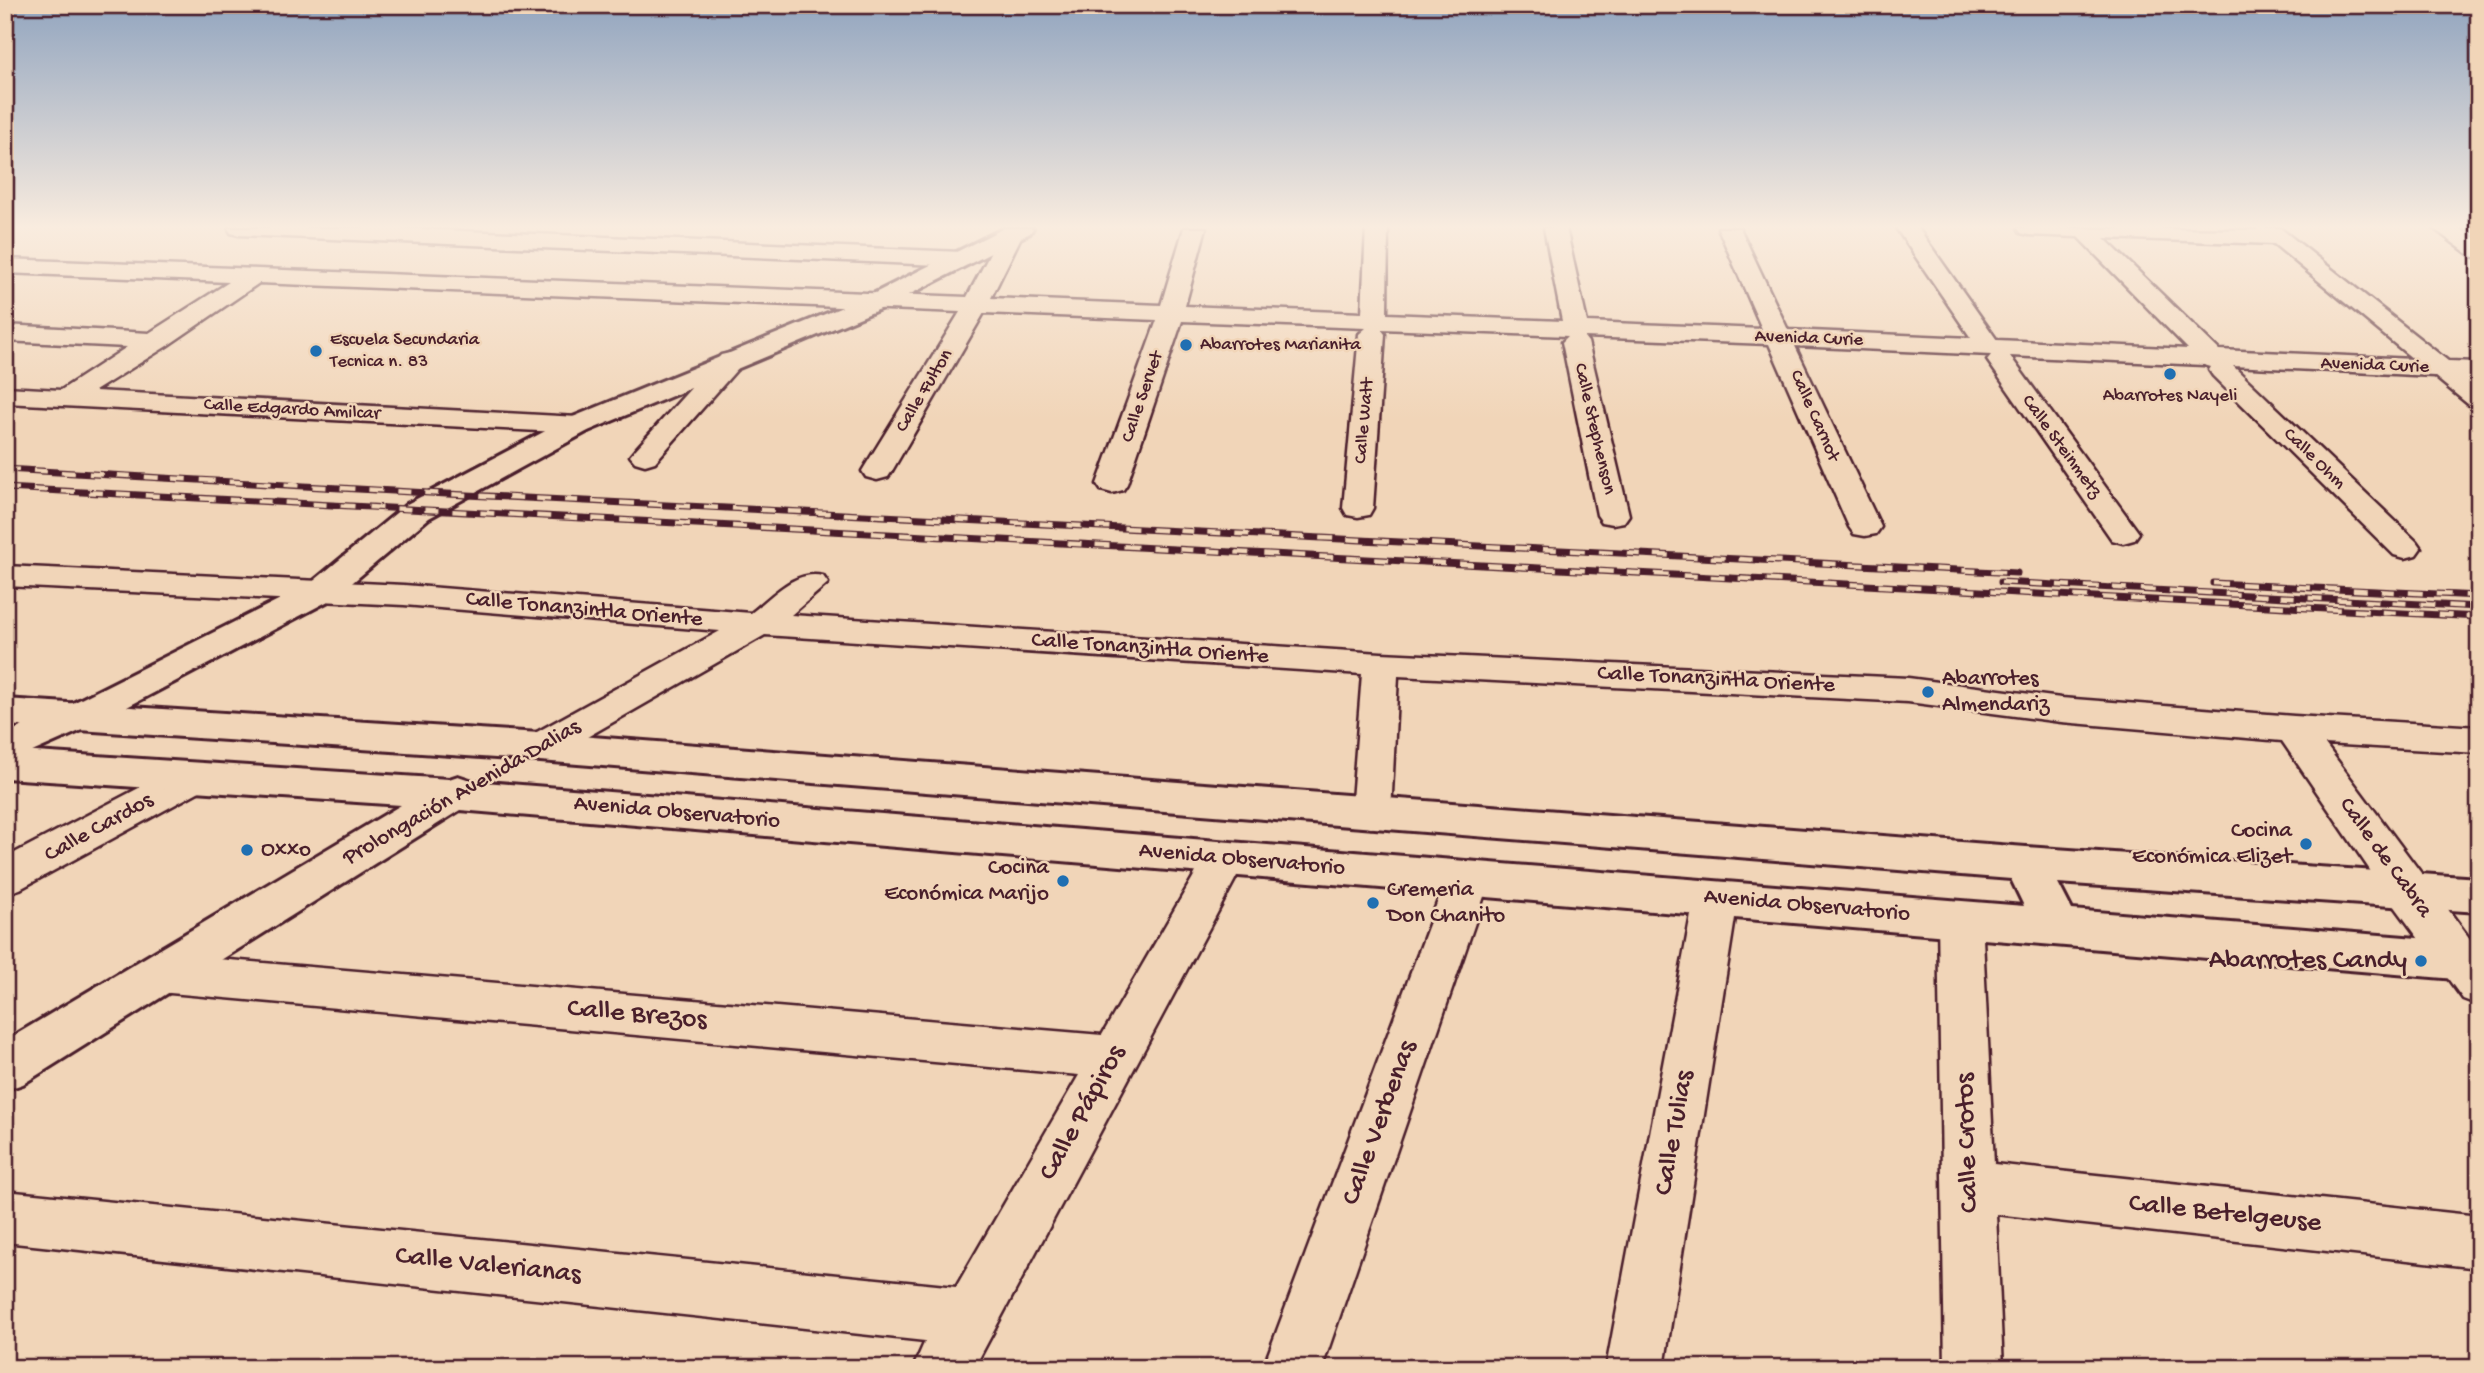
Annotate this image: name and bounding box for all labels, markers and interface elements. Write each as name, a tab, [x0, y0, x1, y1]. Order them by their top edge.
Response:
street label: Avenida Curie	[1754, 326, 1864, 352]
place label: Escuela Secundaria Tecnica n. 83	[329, 329, 481, 374]
place label: Abarrotes Marianita	[1200, 334, 1362, 357]
marker: Abarrotes Marianita	[1178, 337, 1194, 353]
marker: Escuela Secundaria Tecnica n. 83	[308, 343, 324, 359]
street label: Calle Fulton	[891, 345, 959, 437]
street label: Calle Servet	[1117, 346, 1170, 446]
street label: Avenida Curie	[2320, 353, 2430, 379]
street label: Calle Stephenson	[1568, 361, 1620, 497]
marker: Abarrotes Nayeli	[2162, 366, 2178, 382]
street label: Calle Carnot	[1784, 367, 1845, 467]
street label: Calle Watt	[1350, 375, 1380, 465]
place label: Abarrotes Nayeli	[2103, 385, 2237, 408]
street label: Calle Steinmetz	[2016, 391, 2107, 504]
street label: Calle Edgardo Amilcar	[203, 394, 383, 426]
street label: Calle Ohm	[2278, 423, 2351, 495]
street label: Calle Tonanzintla Oriente	[464, 586, 705, 634]
street label: Calle Tonanzintla Oriente	[1030, 627, 1271, 671]
street label: Calle Tonanzintla Oriente	[1597, 660, 1837, 700]
place label: Abarrotes Almendariz	[1942, 666, 2050, 719]
marker: Abarrotes Almendariz	[1920, 684, 1936, 700]
street label: Prolongación Avenida Dalias	[338, 714, 586, 873]
street label: Calle Cardos	[40, 787, 158, 869]
street label: Avenida Observatorio	[573, 791, 781, 835]
street label: Calle de Cabra	[2332, 793, 2438, 924]
place label: Cocina Económica Elizet	[2132, 818, 2294, 871]
marker: Cocina Económica Elizet	[2298, 836, 2314, 852]
place label: Oxxo	[261, 837, 311, 864]
street label: Avenida Observatorio	[1138, 838, 1346, 882]
marker: Oxxo	[239, 842, 255, 858]
place label: Cocina Económica Marijo	[884, 855, 1050, 908]
marker: Cocina Económica Marijo	[1055, 873, 1071, 889]
place label: Cremeria Don Chanito	[1385, 877, 1505, 930]
street label: Avenida Observatorio	[1703, 884, 1911, 928]
marker: Cremeria Don Chanito	[1365, 895, 1381, 911]
place label: Abarrotes Candy	[2209, 945, 2407, 978]
marker: Abarrotes Candy	[2413, 953, 2429, 969]
street label: Calle Brezos	[566, 992, 709, 1038]
street label: Calle Verbenas	[1335, 1036, 1425, 1210]
street label: Calle Pápiros	[1032, 1039, 1134, 1186]
street label: Calle Tulias	[1648, 1067, 1702, 1198]
street label: Calle Crotos	[1949, 1072, 1987, 1214]
street label: Calle Betelgeuse	[2127, 1187, 2323, 1241]
street label: Calle Valerianas	[394, 1240, 583, 1292]

